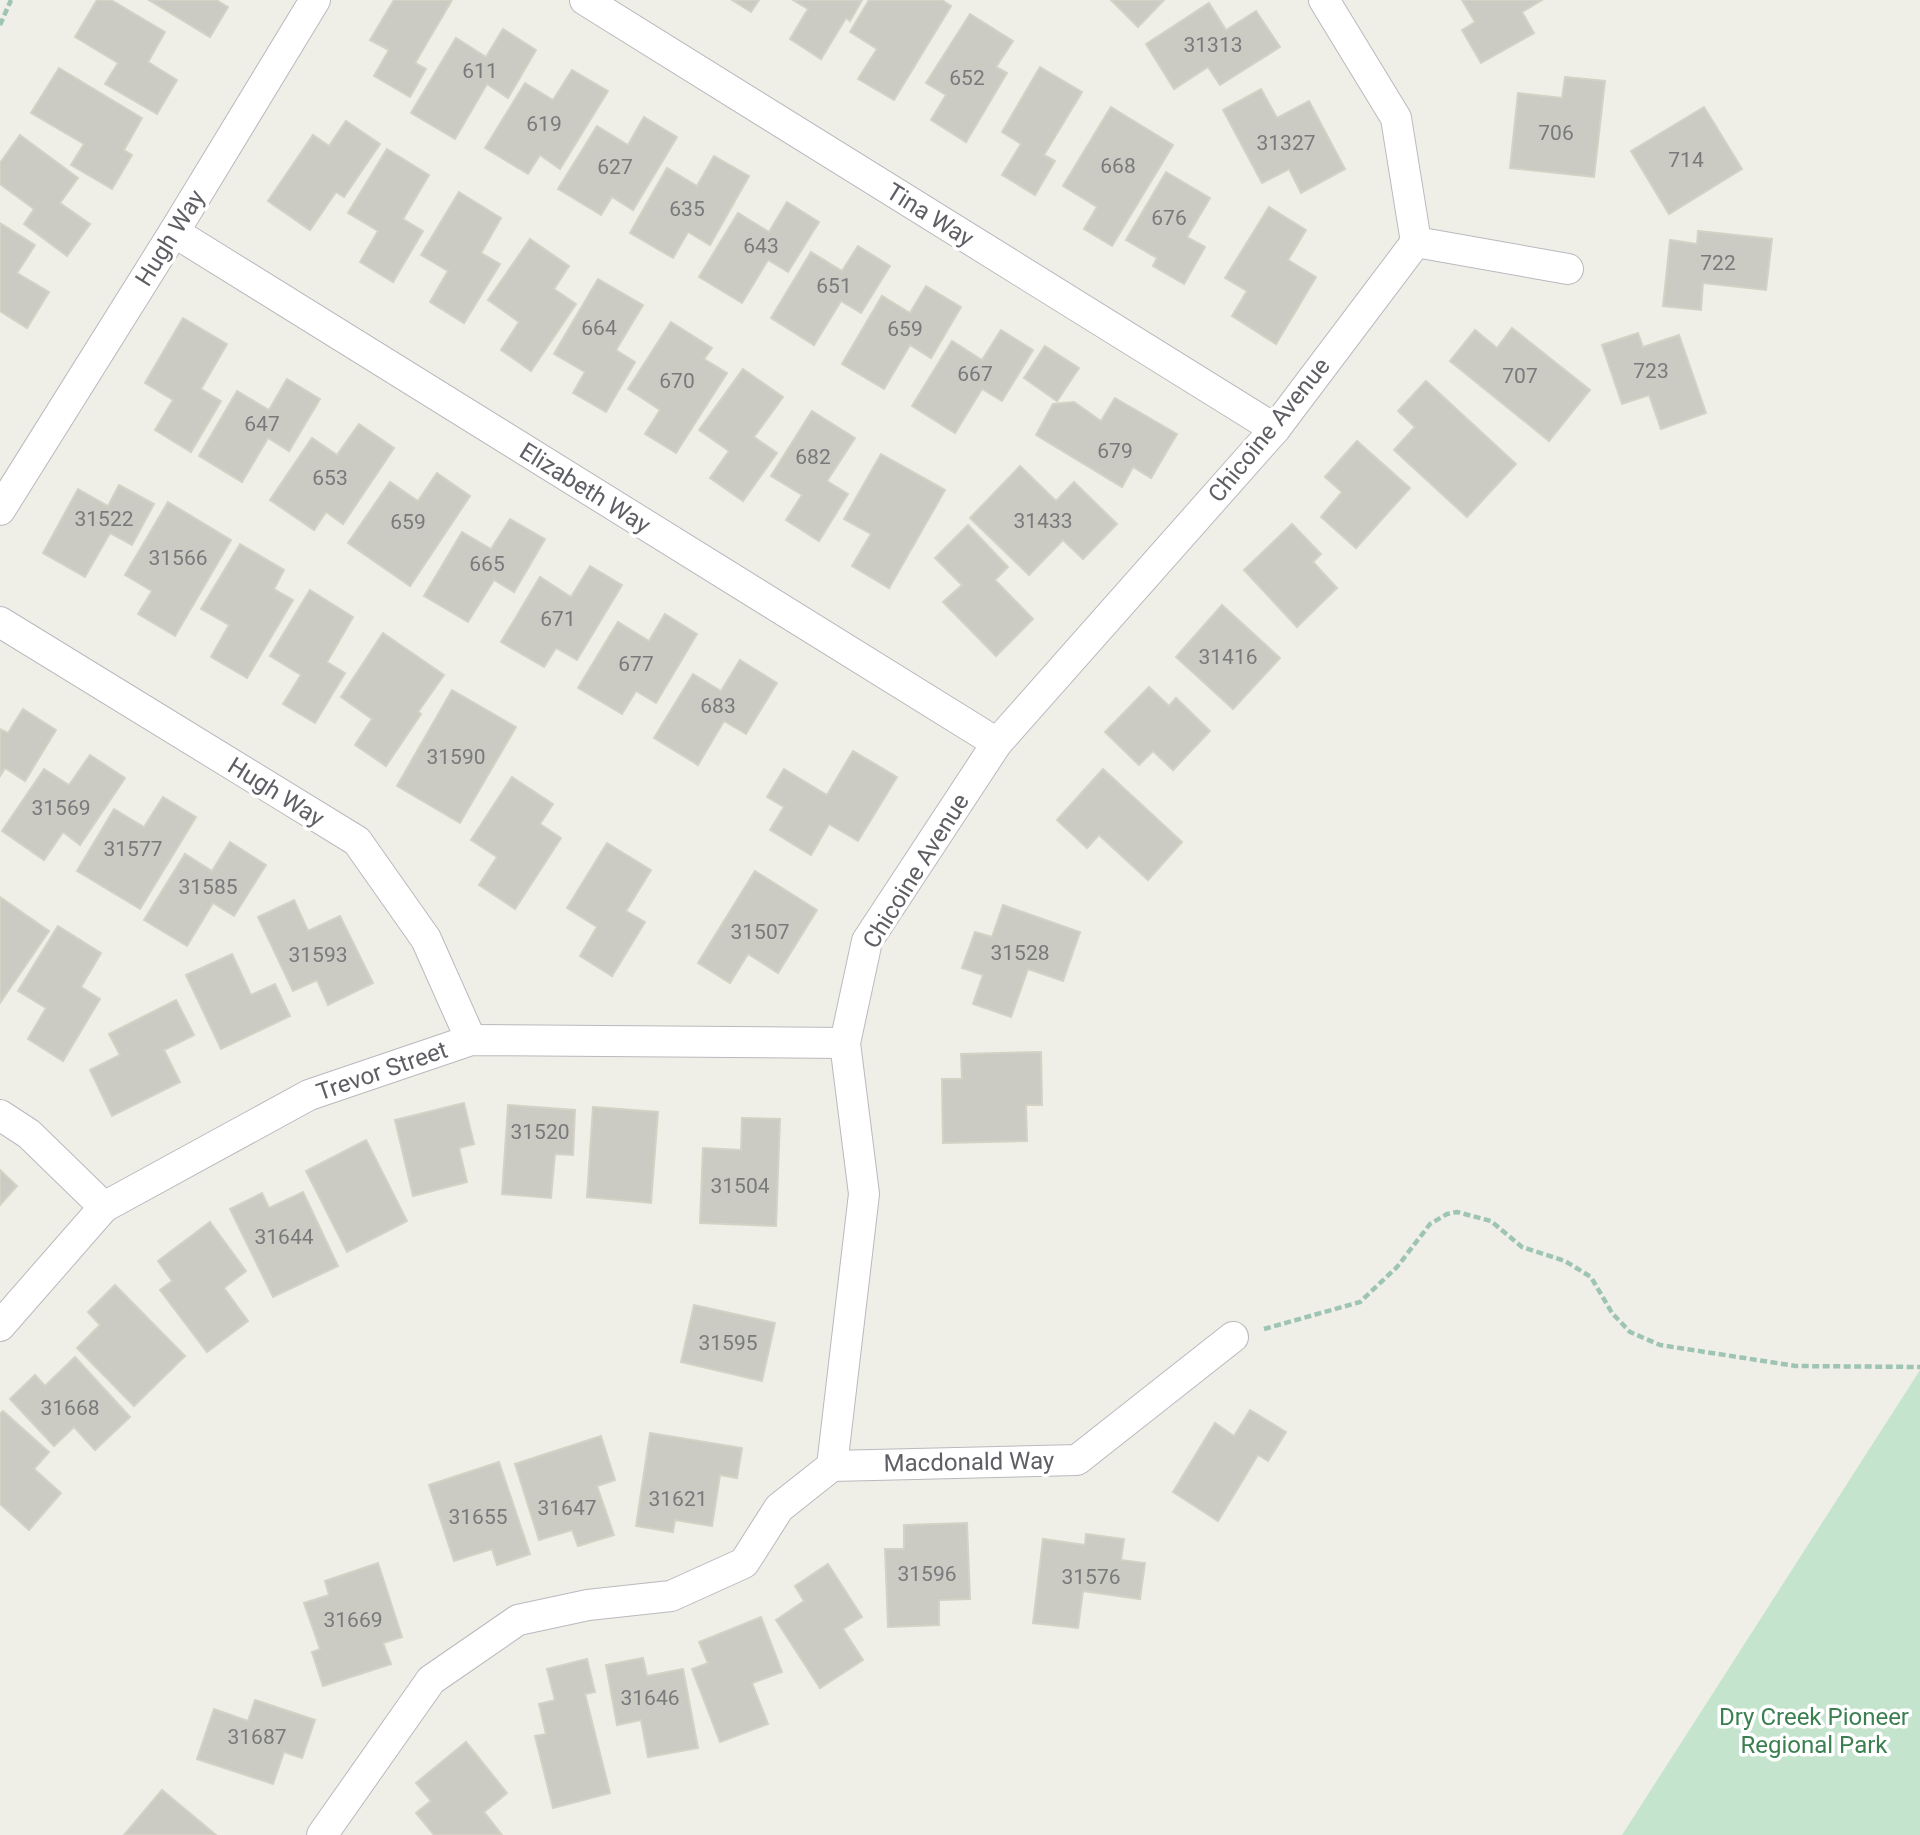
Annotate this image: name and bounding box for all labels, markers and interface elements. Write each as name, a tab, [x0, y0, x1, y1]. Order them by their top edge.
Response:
house number: 31313	[1183, 33, 1243, 57]
house number: 611	[462, 59, 498, 83]
house number: 652	[949, 66, 985, 90]
house number: 619	[526, 112, 562, 136]
house number: 706	[1538, 121, 1574, 145]
house number: 31327	[1256, 131, 1316, 155]
house number: 714	[1668, 148, 1704, 172]
house number: 668	[1100, 154, 1136, 178]
house number: 627	[597, 155, 633, 179]
street label: Tina Way	[881, 177, 979, 253]
street label: Hugh Way	[129, 184, 211, 291]
house number: 635	[669, 197, 705, 221]
house number: 676	[1151, 206, 1187, 230]
house number: 643	[743, 234, 779, 258]
house number: 722	[1700, 251, 1736, 275]
house number: 651	[816, 274, 852, 298]
house number: 664	[581, 316, 617, 340]
house number: 659	[887, 317, 923, 341]
street label: Chicoine Avenue	[1202, 352, 1336, 508]
house number: 723	[1633, 359, 1669, 383]
house number: 667	[957, 362, 993, 386]
house number: 707	[1502, 364, 1538, 388]
house number: 670	[659, 369, 695, 393]
house number: 647	[244, 412, 280, 436]
street label: Elizabeth Way	[515, 437, 656, 540]
house number: 679	[1097, 439, 1133, 463]
house number: 682	[795, 445, 831, 469]
house number: 653	[312, 466, 348, 490]
house number: 31522	[74, 507, 134, 531]
house number: 31433	[1013, 509, 1073, 533]
house number: 659	[390, 510, 426, 534]
house number: 31566	[148, 546, 208, 570]
house number: 665	[469, 552, 505, 576]
house number: 671	[540, 607, 576, 631]
house number: 31416	[1198, 645, 1258, 669]
house number: 677	[618, 652, 654, 676]
house number: 683	[700, 694, 736, 718]
house number: 31590	[426, 745, 486, 769]
street label: Hugh Way	[223, 751, 330, 833]
street label: Chicoine Avenue	[857, 788, 975, 954]
house number: 31569	[31, 796, 91, 820]
house number: 31577	[103, 837, 163, 861]
house number: 31585	[178, 875, 238, 899]
house number: 31507	[730, 920, 790, 944]
house number: 31528	[990, 941, 1050, 965]
house number: 31593	[288, 943, 348, 967]
street label: Trevor Street	[313, 1036, 451, 1106]
house number: 31520	[510, 1120, 570, 1144]
house number: 31504	[710, 1174, 770, 1198]
house number: 31644	[254, 1225, 314, 1249]
house number: 31595	[698, 1331, 758, 1355]
house number: 31668	[40, 1396, 100, 1420]
street label: Macdonald Way	[883, 1447, 1055, 1477]
house number: 31621	[648, 1487, 708, 1511]
house number: 31647	[537, 1496, 597, 1520]
house number: 31655	[448, 1505, 508, 1529]
house number: 31596	[897, 1562, 957, 1586]
house number: 31576	[1061, 1565, 1121, 1589]
house number: 31669	[323, 1608, 383, 1632]
house number: 31646	[620, 1686, 680, 1710]
park label: Dry Creek Pioneer Regional Park	[1719, 1703, 1909, 1759]
house number: 31687	[227, 1725, 287, 1749]

